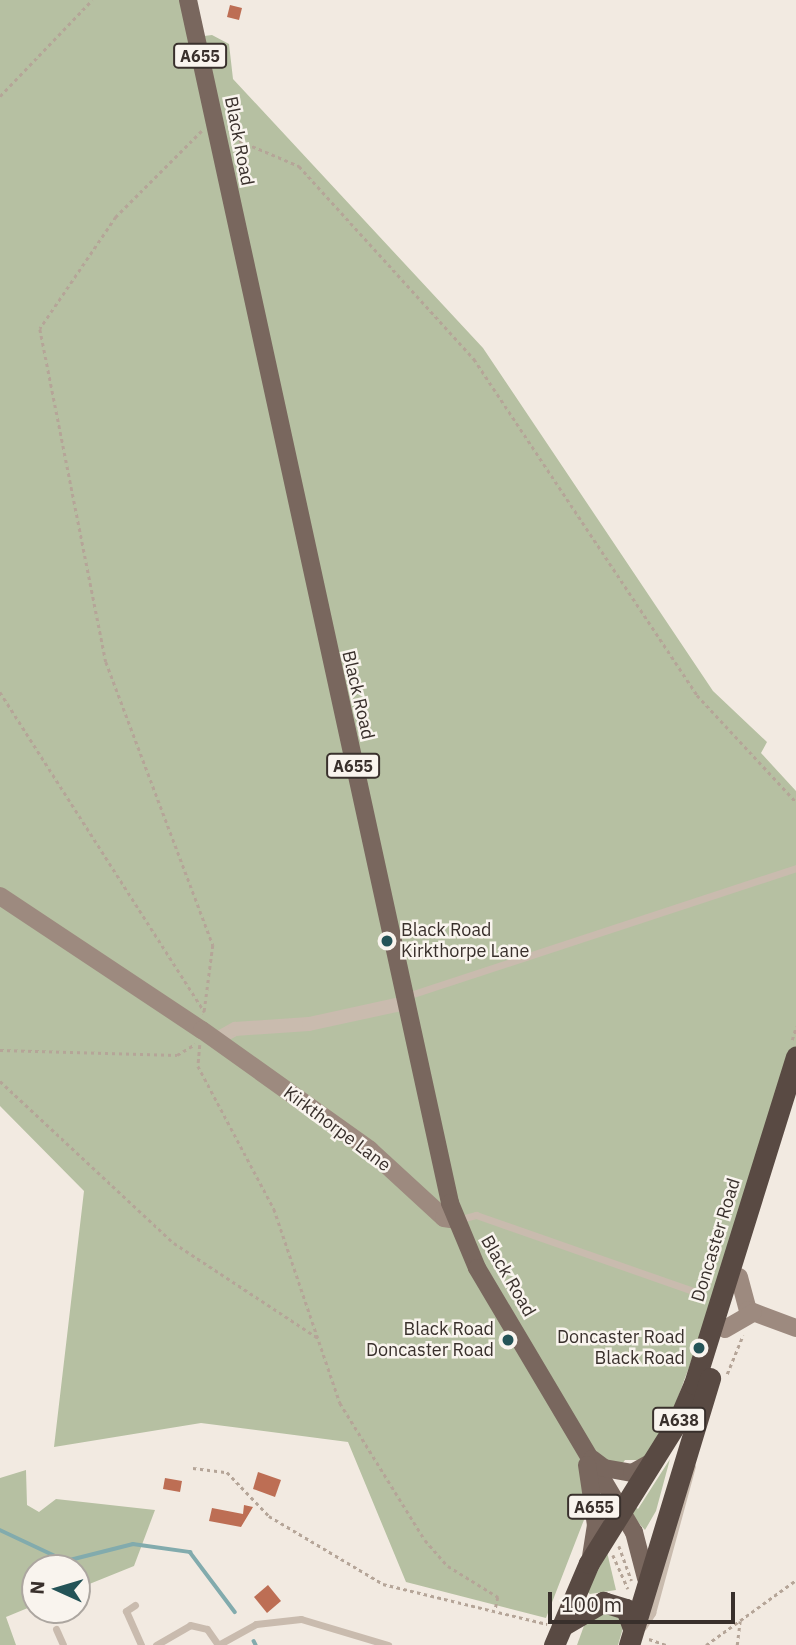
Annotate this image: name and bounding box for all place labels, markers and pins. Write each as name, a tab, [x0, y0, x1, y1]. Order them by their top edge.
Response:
place label: Black Road Kirkthorpe Lane	[401, 920, 529, 962]
marker: Black Road Kirkthorpe Lane	[379, 933, 395, 949]
place label: Black Road Doncaster Road	[366, 1319, 494, 1362]
place label: Doncaster Road Black Road	[557, 1327, 685, 1370]
marker: Black Road Doncaster Road	[500, 1332, 516, 1348]
marker: Doncaster Road Black Road	[691, 1340, 707, 1356]

